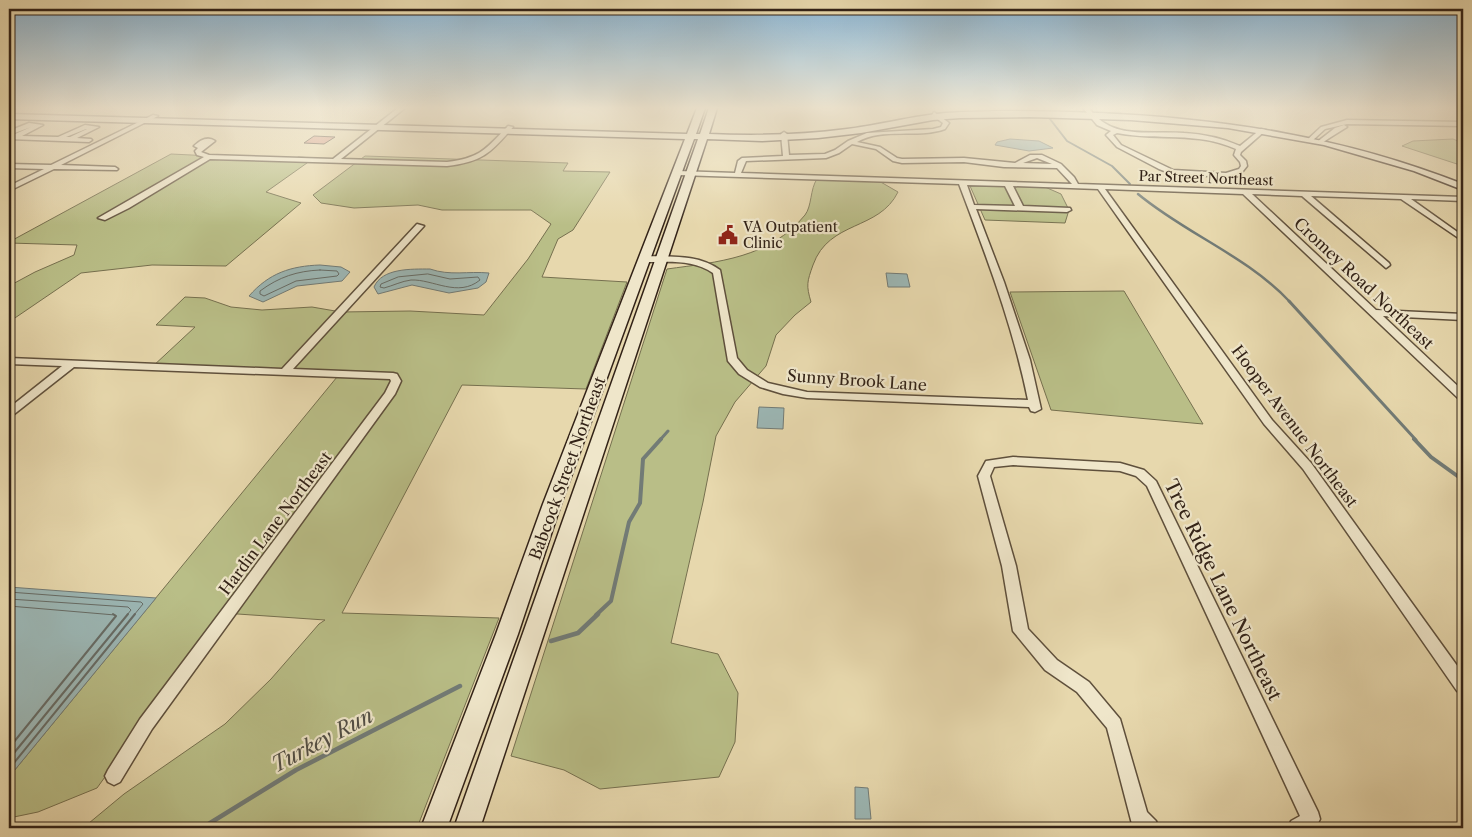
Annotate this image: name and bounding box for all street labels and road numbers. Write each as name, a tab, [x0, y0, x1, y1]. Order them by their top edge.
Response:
street label: Par Street Northeast	[1138, 167, 1274, 189]
street label: Cromey Road Northeast	[1290, 213, 1438, 353]
street label: Hooper Avenue Northeast	[1227, 341, 1363, 511]
street label: Sunny Brook Lane	[786, 365, 928, 395]
street label: Babcock Street Northeast	[524, 373, 610, 562]
street label: Hardin Lane Northeast	[214, 447, 336, 599]
street label: Tree Ridge Lane Northeast	[1159, 476, 1287, 705]

